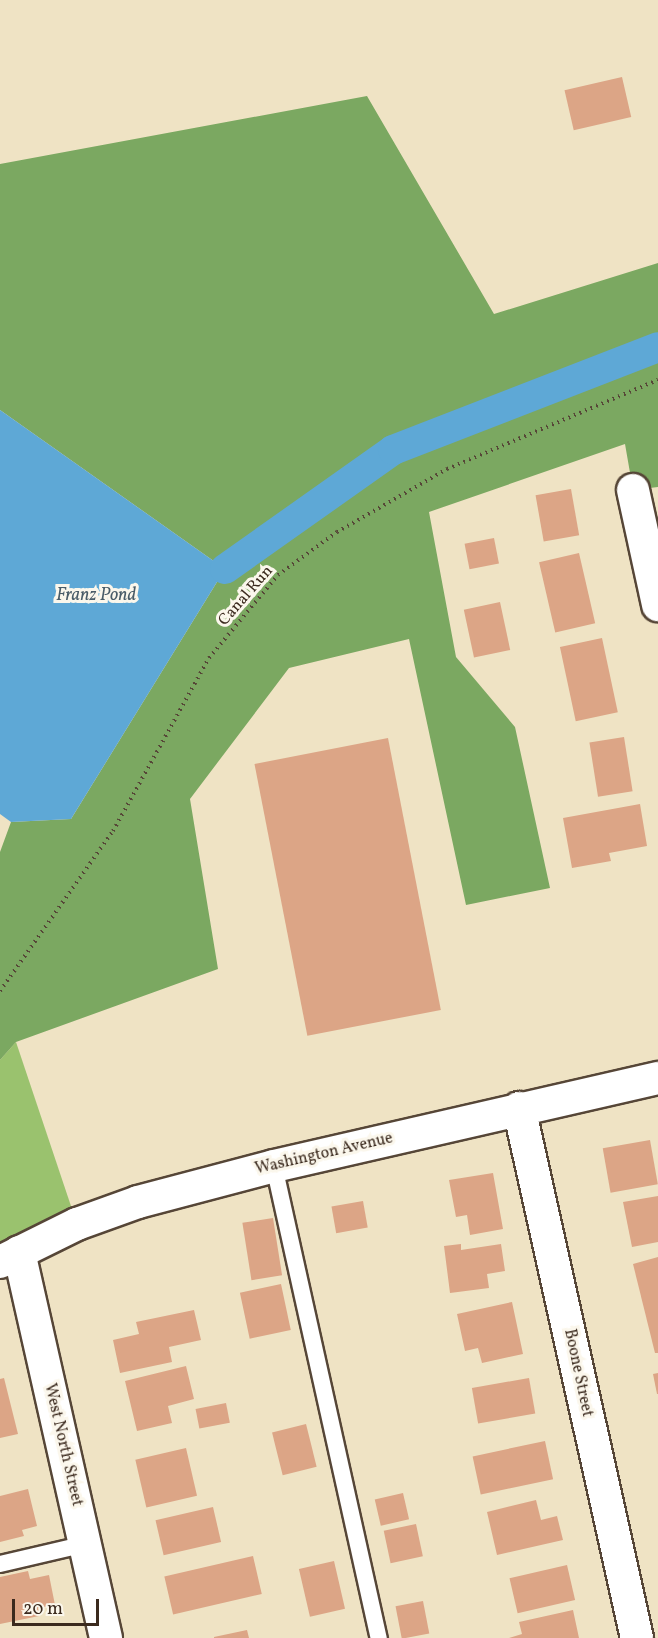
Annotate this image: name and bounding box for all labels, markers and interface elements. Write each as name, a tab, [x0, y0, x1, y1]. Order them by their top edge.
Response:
street label: Canal Run	[215, 562, 277, 630]
water label: Franz Pond	[56, 585, 136, 607]
street label: Washington Avenue	[253, 1129, 395, 1179]
street label: Boone Street	[559, 1327, 597, 1419]
street label: West North Street	[40, 1382, 86, 1508]
scale bar	[15, 1587, 102, 1625]
text: 20 m	[23, 1597, 63, 1622]

